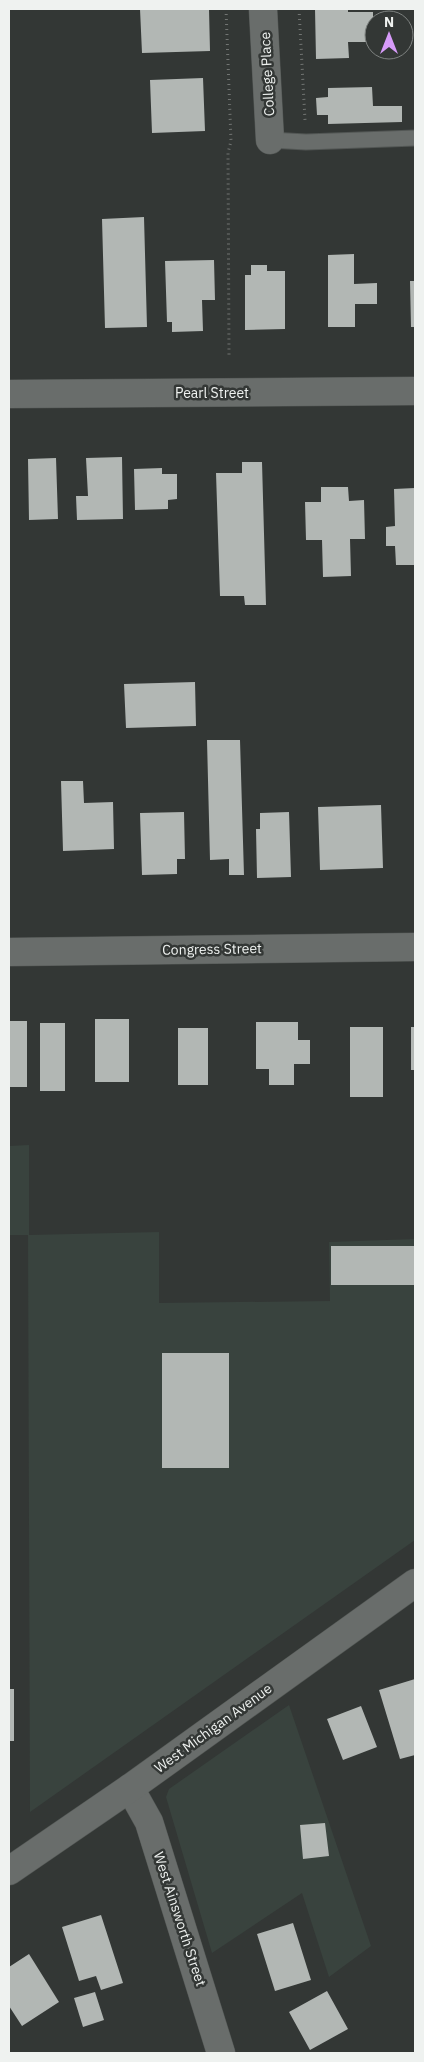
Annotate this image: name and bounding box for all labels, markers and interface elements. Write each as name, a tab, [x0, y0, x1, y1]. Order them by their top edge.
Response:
north arrow	[364, 10, 414, 60]
text: N	[384, 13, 394, 31]
street label: College Place	[256, 31, 278, 117]
street label: Pearl Street	[175, 384, 249, 402]
street label: Congress Street	[162, 939, 262, 959]
street label: West Michigan Avenue	[151, 1679, 276, 1777]
street label: West Ainsworth Street	[150, 1850, 210, 1989]

